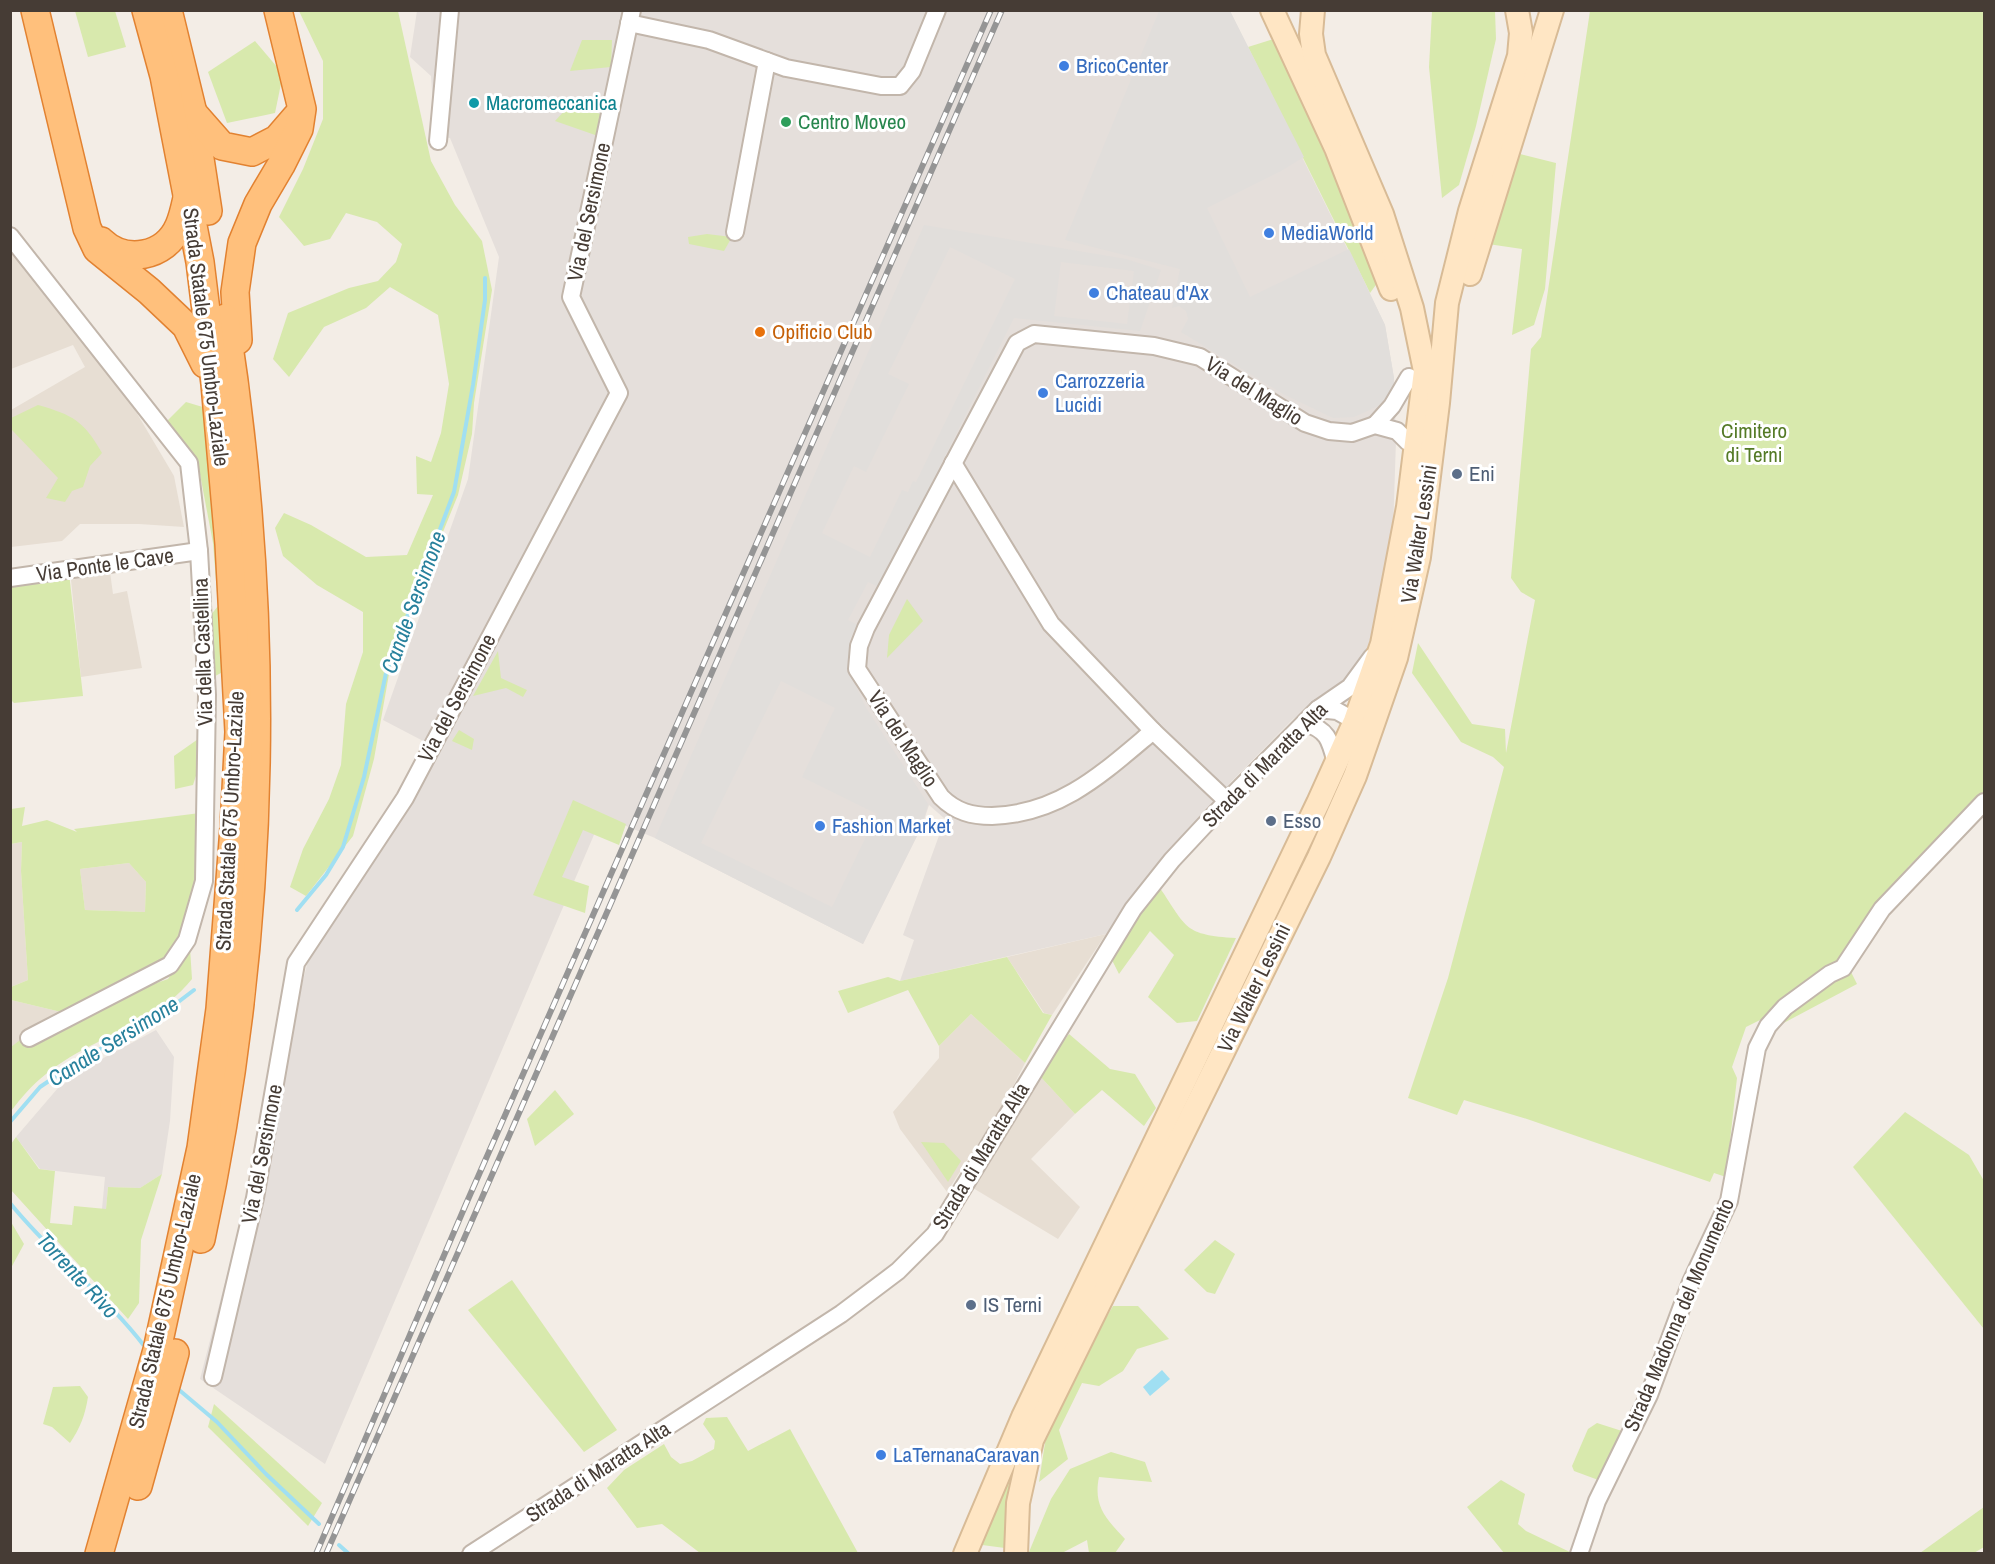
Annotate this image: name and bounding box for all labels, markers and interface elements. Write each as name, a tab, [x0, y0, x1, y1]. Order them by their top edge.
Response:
place label: BricoCenter	[1076, 51, 1168, 80]
marker: BricoCenter	[1057, 59, 1071, 73]
place label: Macromeccanica	[486, 88, 618, 117]
marker: Macromeccanica	[467, 96, 481, 110]
place label: Centro Moveo	[798, 107, 906, 136]
marker: Centro Moveo	[779, 115, 793, 129]
street label: Via del Sersimone	[560, 140, 617, 284]
street label: Strada Statale 675 Umbro-Laziale	[176, 206, 237, 468]
place label: MediaWorld	[1281, 218, 1374, 247]
marker: MediaWorld	[1262, 226, 1276, 240]
place label: Chateau d'Ax	[1106, 278, 1209, 307]
marker: Chateau d'Ax	[1087, 286, 1101, 300]
place label: Opificio Club	[772, 317, 873, 346]
marker: Opificio Club	[753, 325, 767, 339]
street label: Via del Maglio	[1200, 349, 1309, 432]
place label: Carrozzeria Lucidi	[1055, 366, 1145, 419]
marker: Carrozzeria Lucidi	[1036, 386, 1050, 400]
park label: Cimitero di Terni	[1721, 416, 1787, 469]
place label: Eni	[1469, 459, 1495, 488]
street label: Via Walter Lessini	[1393, 463, 1444, 605]
marker: Eni	[1450, 467, 1464, 481]
water label: Canale Sersimone	[373, 527, 453, 677]
street label: Via Ponte le Cave	[34, 541, 176, 589]
street label: Via della Castellina	[185, 577, 220, 727]
street label: Via del Sersimone	[411, 629, 503, 767]
street label: Via del Maglio	[861, 685, 945, 793]
street label: Strada Statale 675 Umbro-Laziale	[208, 690, 251, 952]
street label: Strada di Maratta Alta	[1195, 695, 1334, 834]
place label: Esso	[1283, 806, 1321, 835]
place label: Fashion Market	[832, 811, 951, 840]
marker: Esso	[1264, 814, 1278, 828]
marker: Fashion Market	[813, 819, 827, 833]
street label: Via Walter Lessini	[1210, 919, 1297, 1057]
water label: Canale Sersimone	[42, 989, 184, 1093]
street label: Strada di Maratta Alta	[925, 1077, 1036, 1235]
street label: Via del Sersimone	[234, 1082, 289, 1226]
street label: Strada Statale 675 Umbro-Laziale	[121, 1171, 208, 1431]
street label: Strada Madonna del Monumento	[1616, 1194, 1741, 1436]
water label: Torrente Rivo	[30, 1225, 126, 1325]
place label: IS Terni	[983, 1290, 1042, 1319]
marker: IS Terni	[964, 1298, 978, 1312]
street label: Strada di Maratta Alta	[520, 1414, 676, 1529]
place label: LaTernanaCaravan	[893, 1440, 1039, 1469]
marker: LaTernanaCaravan	[874, 1448, 888, 1462]

